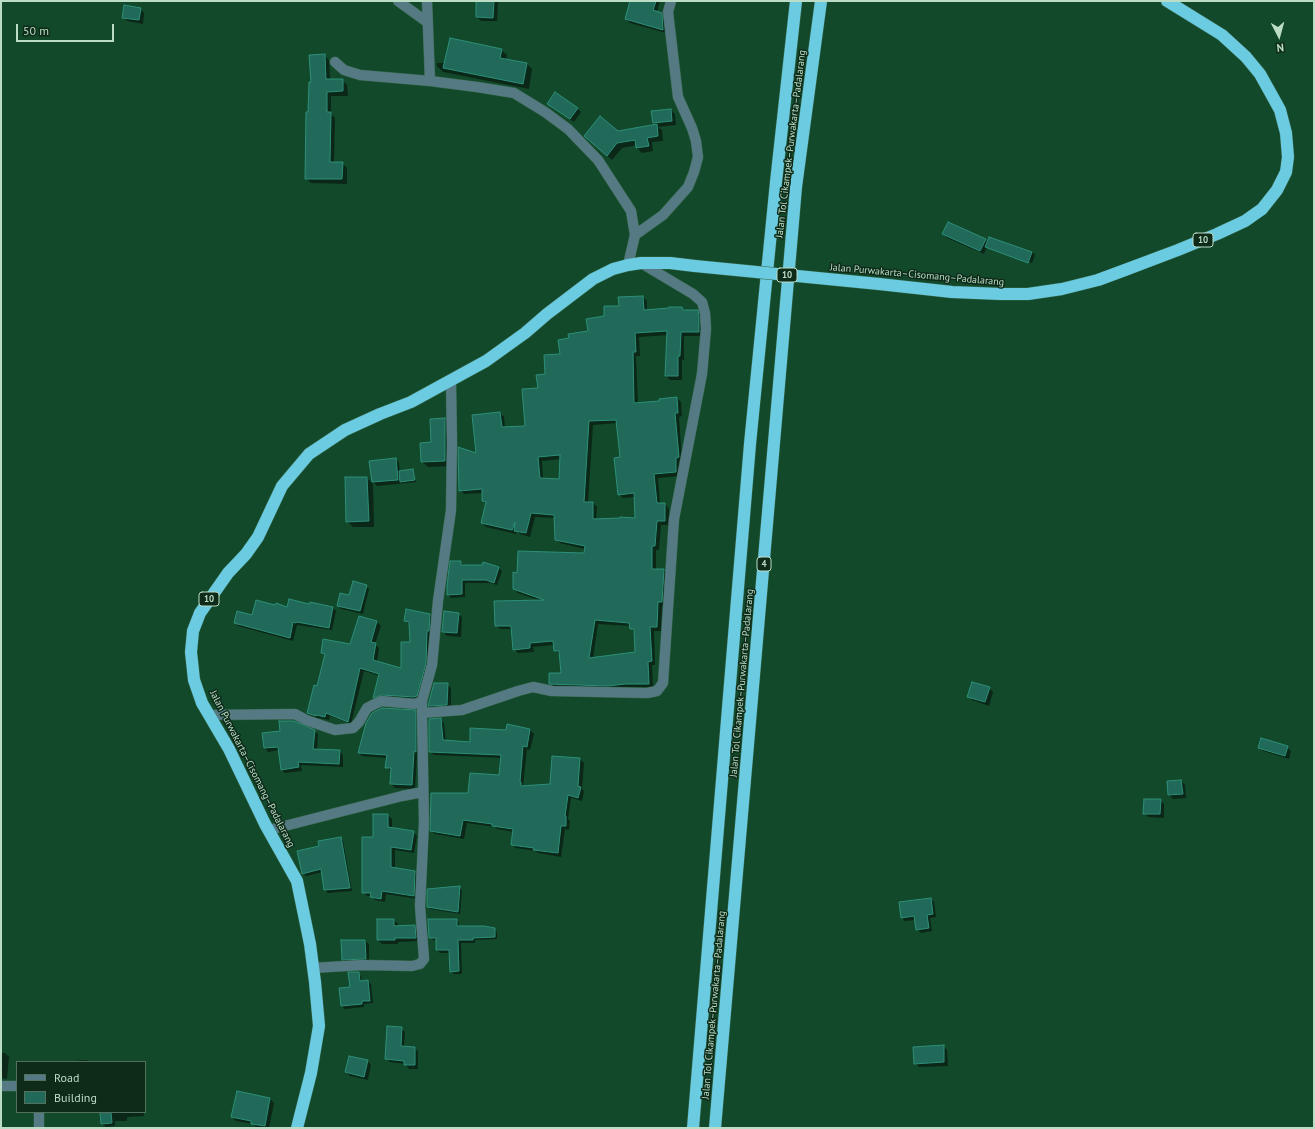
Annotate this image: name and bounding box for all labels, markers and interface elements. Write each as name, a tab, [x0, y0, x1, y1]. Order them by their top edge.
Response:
scale bar	[18, 16, 116, 42]
north arrow	[1259, 16, 1299, 56]
text: 50 m	[23, 23, 49, 38]
text: N	[1276, 41, 1285, 55]
street label: Jalan Tol Cikampek–Purwakarta–Padalarang	[774, 49, 808, 239]
road number: 10	[1193, 233, 1213, 247]
street label: Jalan Purwakarta–Cisomang–Padalarang	[829, 261, 1005, 289]
road number: 10	[777, 268, 797, 282]
road number: 4	[757, 557, 771, 571]
street label: Jalan Tol Cikampek–Purwakarta–Padalarang	[728, 588, 756, 778]
road number: 10	[199, 592, 219, 606]
street label: Jalan Purwakarta–Cisomang–Padalarang	[207, 688, 297, 850]
street label: Jalan Tol Cikampek–Purwakarta–Padalarang	[700, 910, 728, 1100]
legend	[16, 1061, 146, 1113]
text: Road	[54, 1070, 79, 1085]
text: Building	[54, 1090, 97, 1105]

